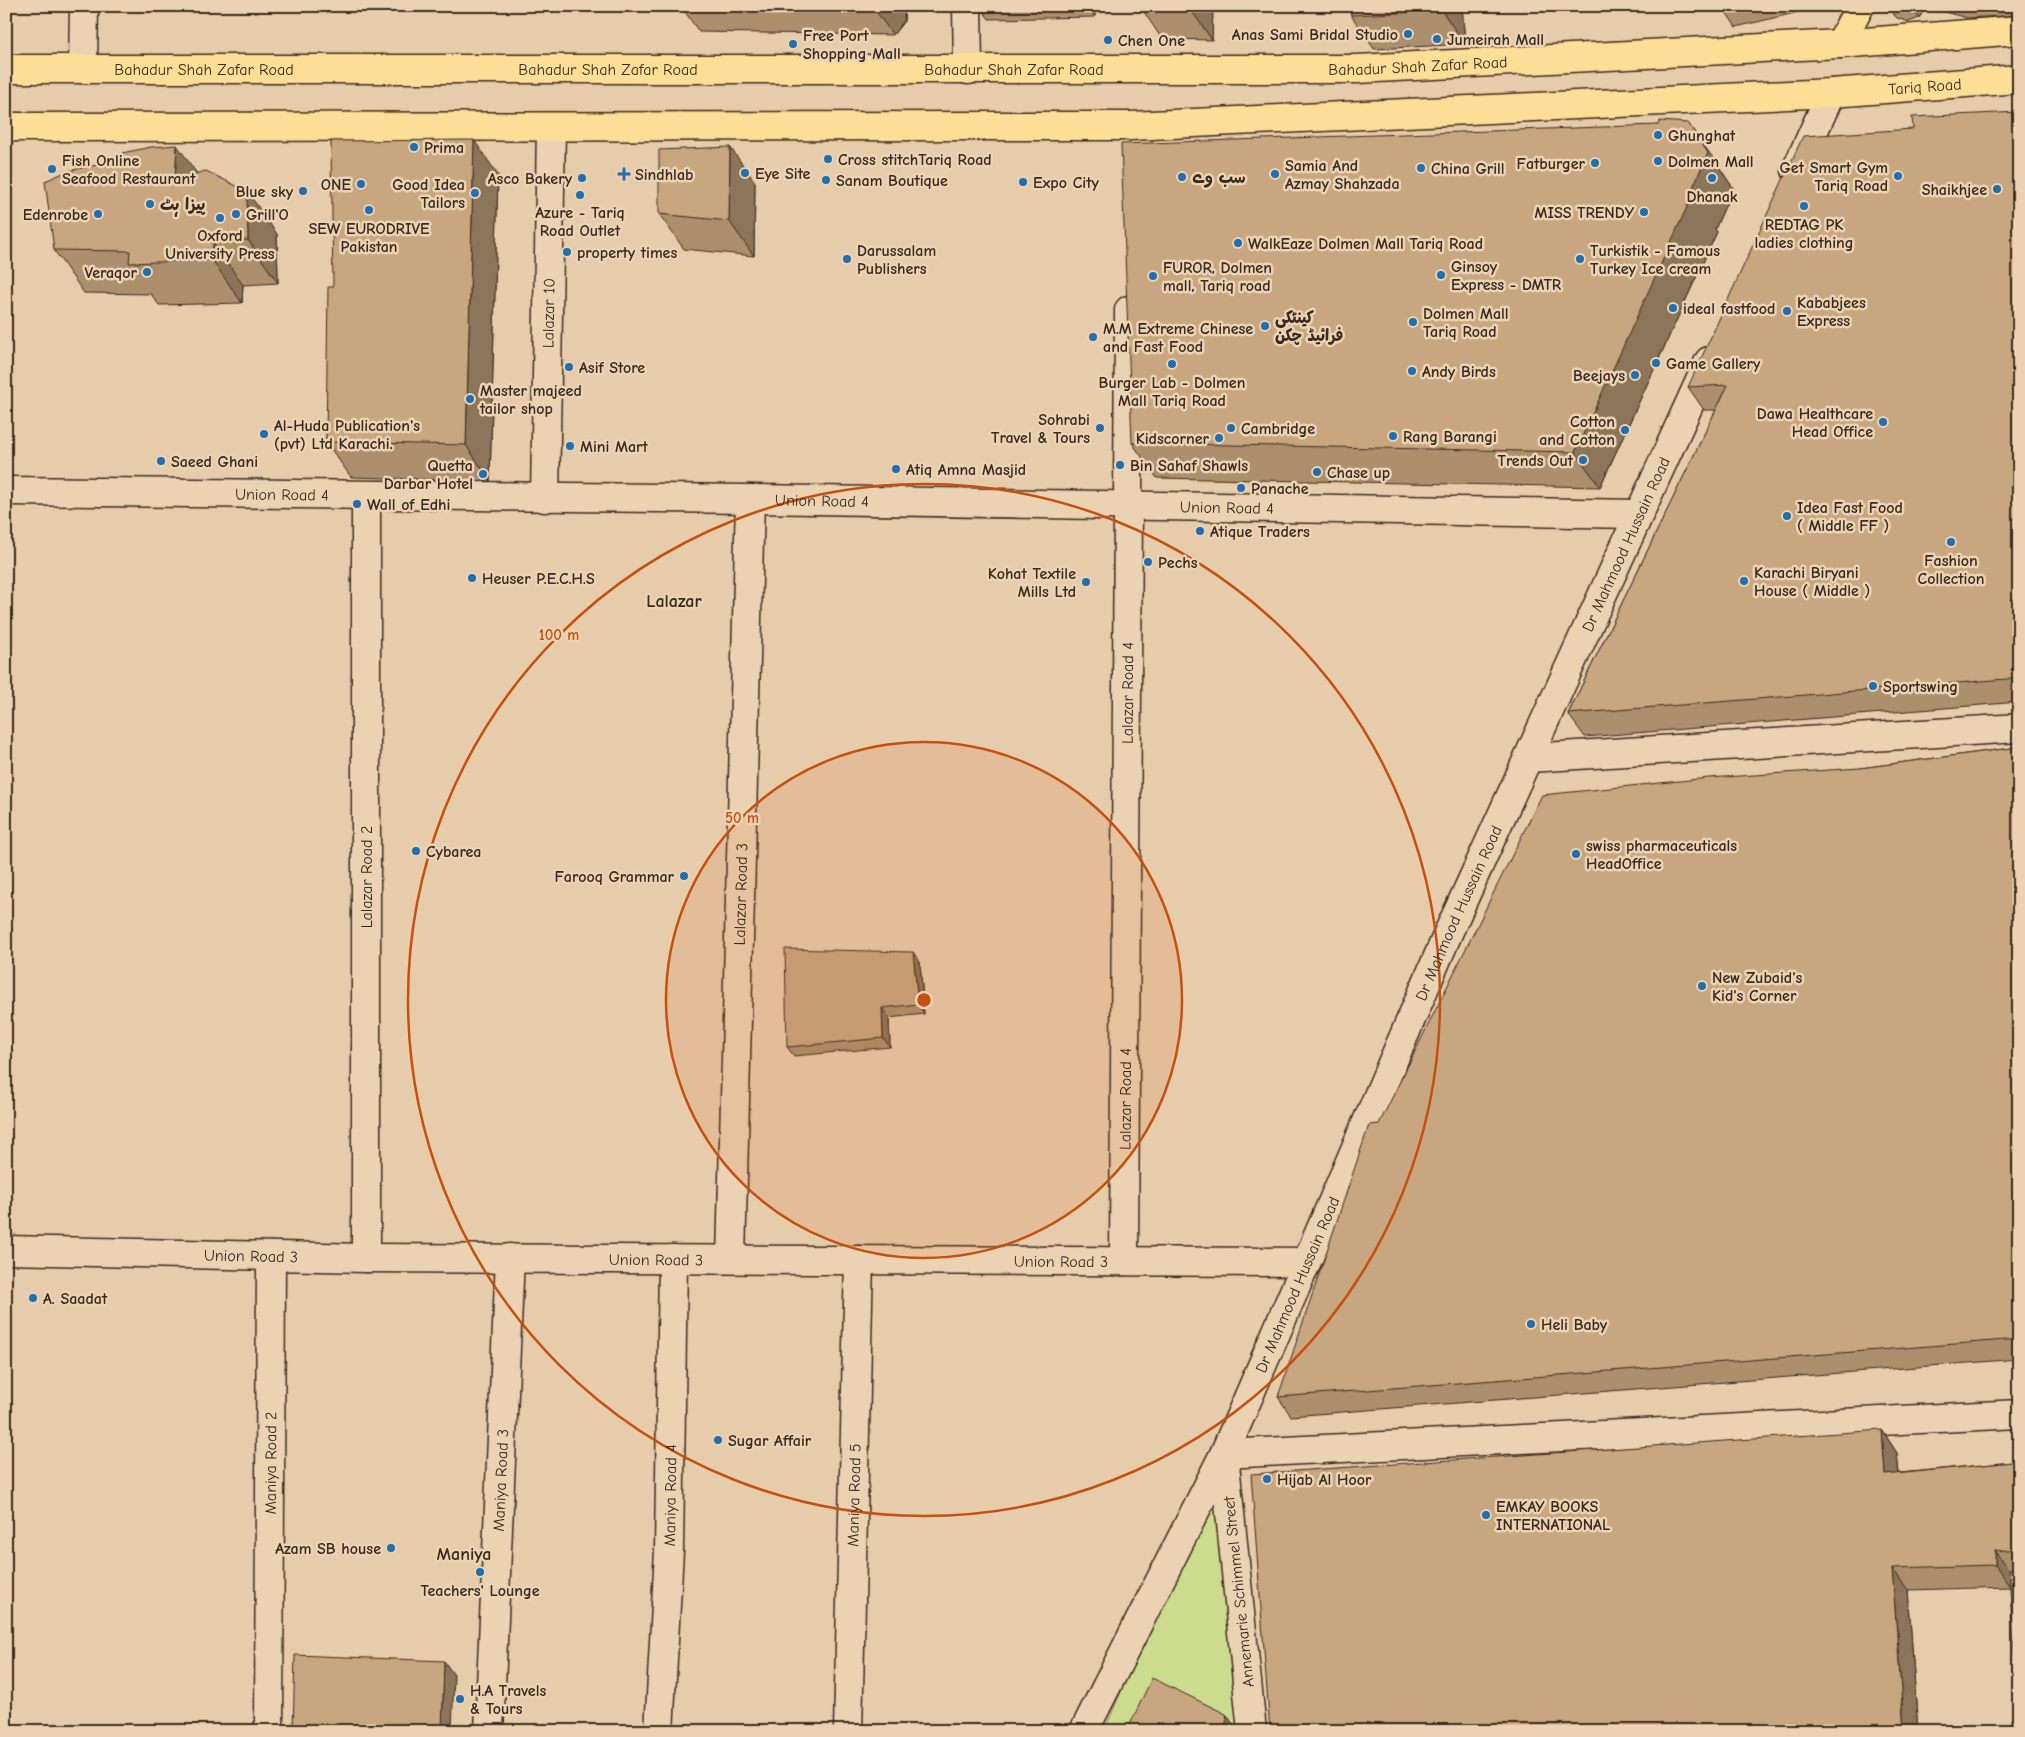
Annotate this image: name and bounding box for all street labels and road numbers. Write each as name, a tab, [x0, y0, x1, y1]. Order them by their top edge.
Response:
street label: Bahadur Shah Zafar Road	[1328, 53, 1508, 79]
street label: Bahadur Shah Zafar Road	[114, 61, 294, 79]
street label: Bahadur Shah Zafar Road	[518, 61, 698, 79]
street label: Bahadur Shah Zafar Road	[924, 61, 1104, 79]
street label: Tariq Road	[1888, 75, 1962, 99]
street label: Lalazar 10	[539, 278, 559, 348]
street label: Dr Mahmood Hussain Road	[1579, 454, 1674, 635]
street label: Union Road 4	[235, 485, 329, 504]
street label: Union Road 4	[775, 491, 869, 511]
street label: Union Road 4	[1180, 498, 1274, 518]
street label: Lalazar Road 4	[1119, 642, 1137, 744]
street label: Dr Mahmood Hussain Road	[1412, 823, 1506, 1003]
street label: Lalazar Road 2	[358, 826, 376, 928]
street label: Lalazar Road 3	[731, 843, 751, 946]
street label: Lalazar Road 4	[1117, 1048, 1135, 1150]
street label: Dr Mahmood Hussain Road	[1252, 1194, 1344, 1376]
street label: Union Road 3	[204, 1246, 298, 1266]
street label: Union Road 3	[609, 1251, 703, 1269]
street label: Union Road 3	[1014, 1253, 1108, 1271]
street label: Maniya Road 2	[262, 1411, 280, 1515]
street label: Maniya Road 3	[490, 1429, 512, 1532]
street label: Maniya Road 5	[844, 1443, 865, 1547]
street label: Maniya Road 4	[661, 1444, 680, 1547]
street label: Annemarie Schimmel Street	[1220, 1495, 1258, 1688]

